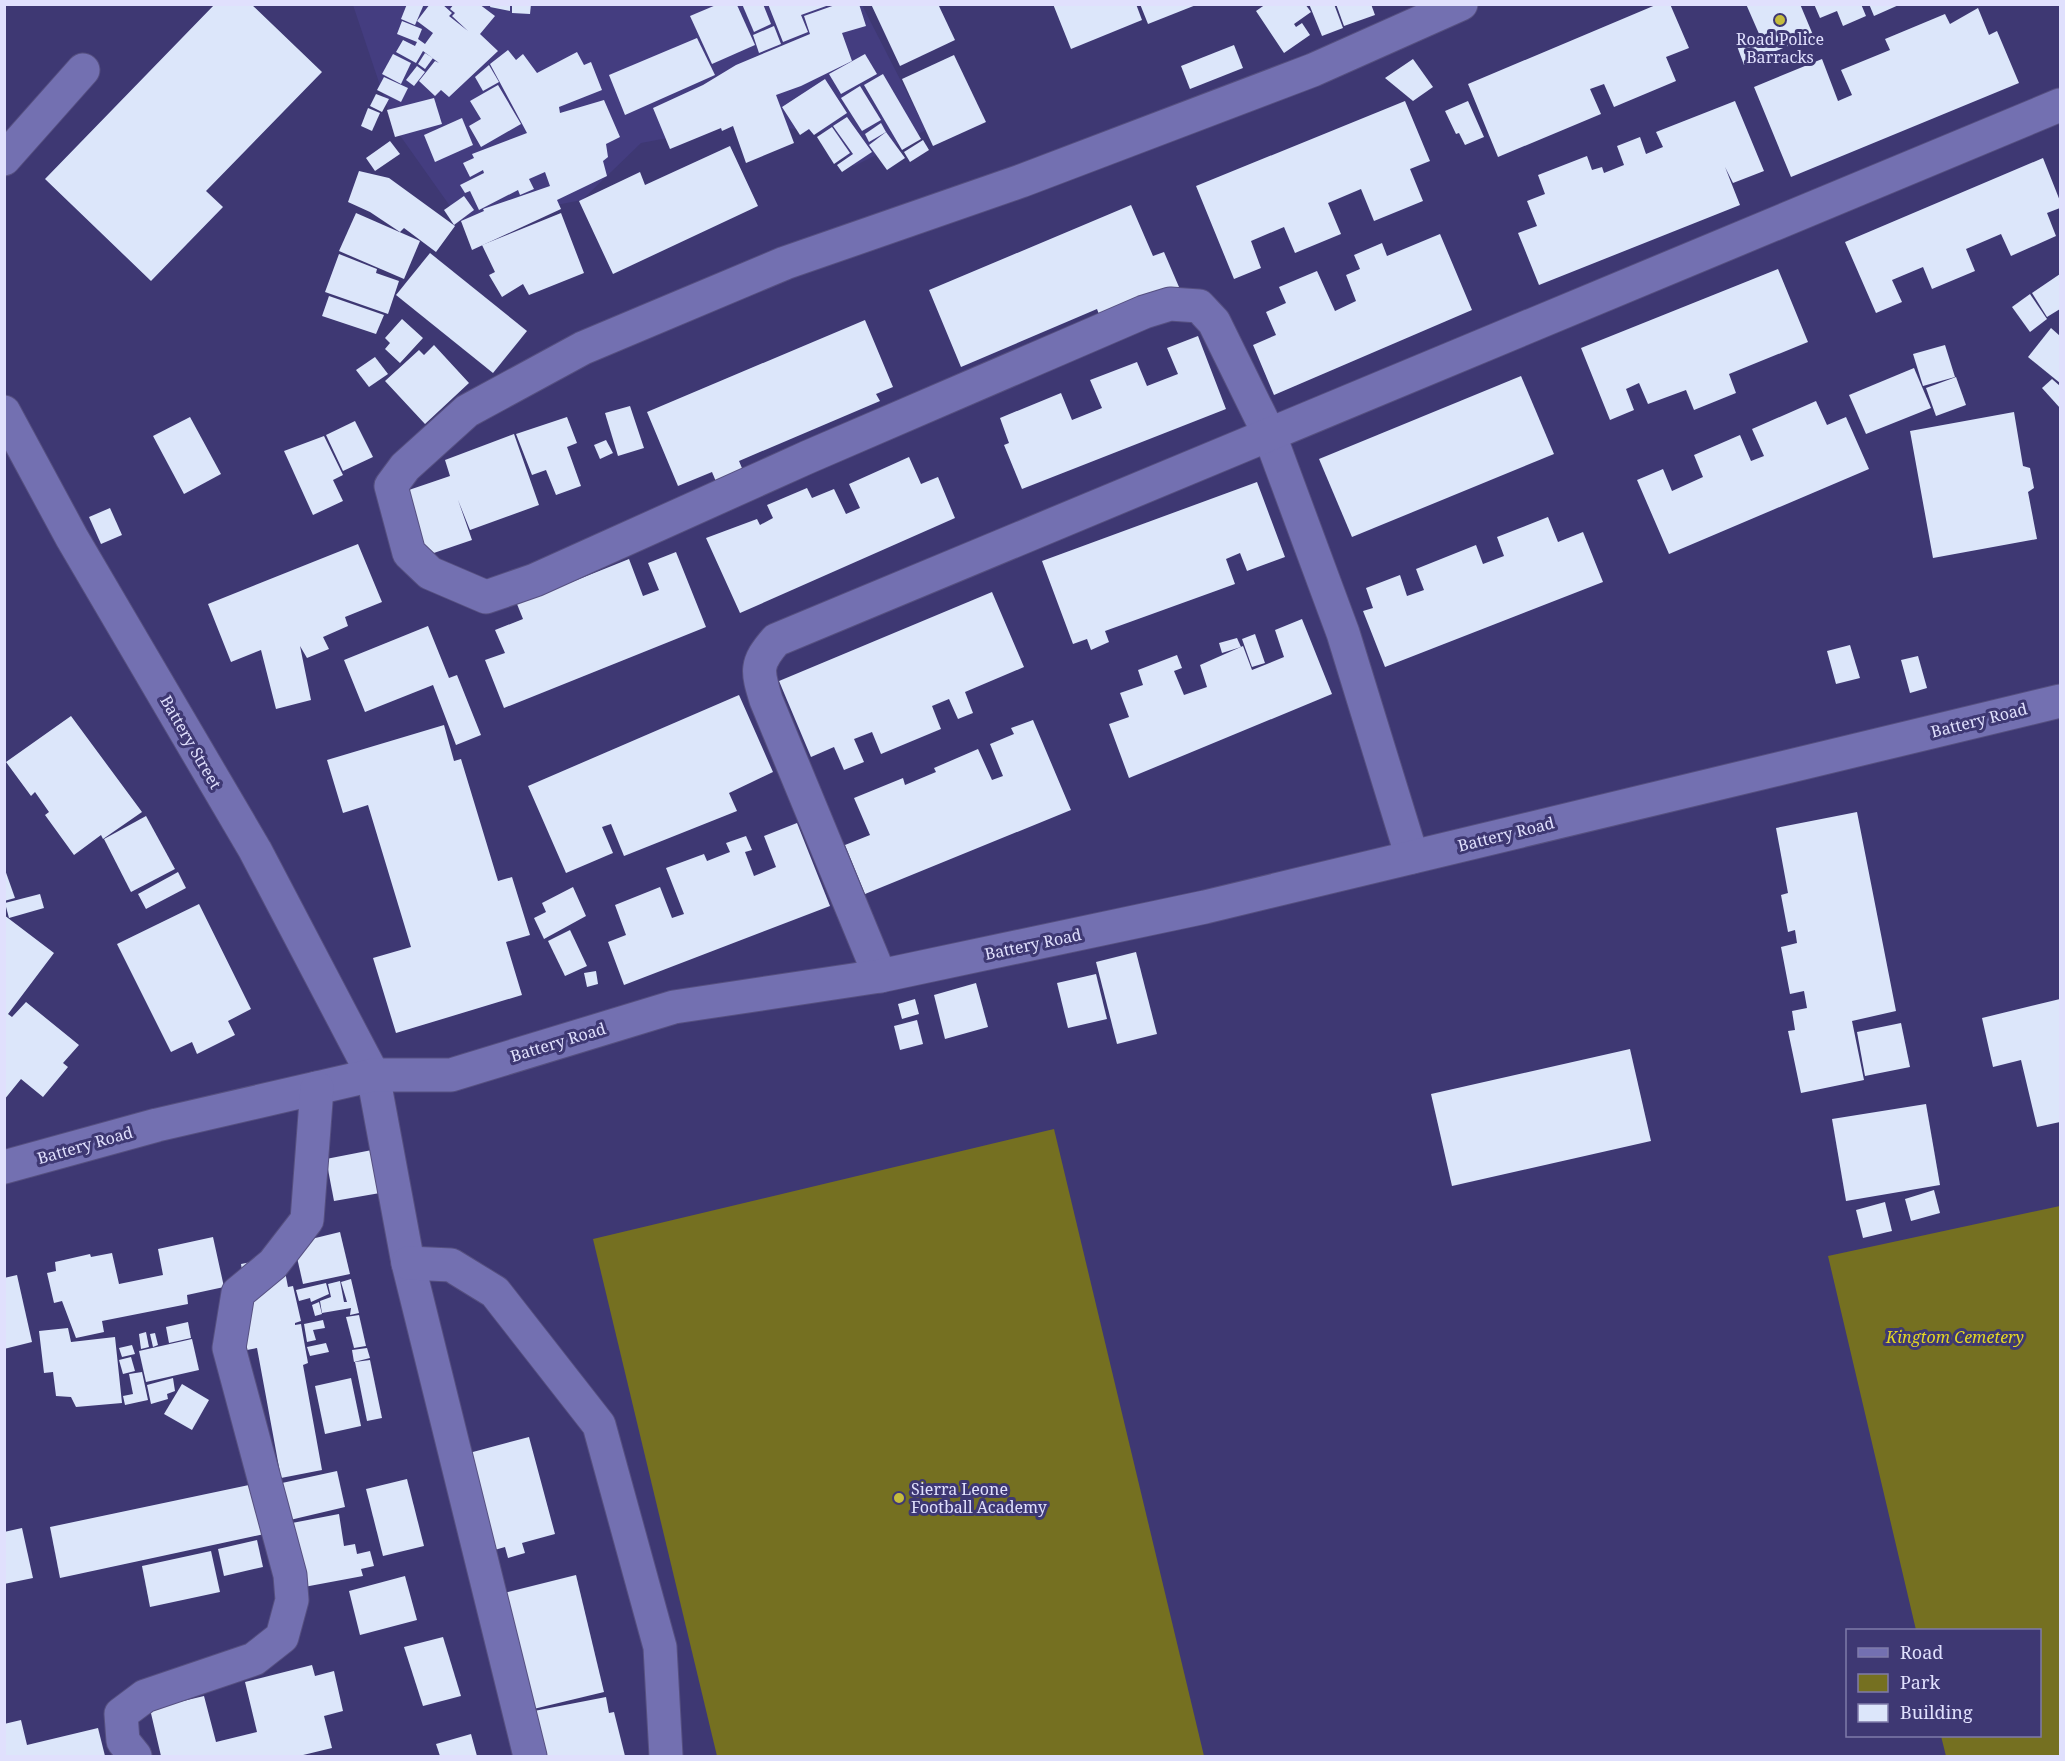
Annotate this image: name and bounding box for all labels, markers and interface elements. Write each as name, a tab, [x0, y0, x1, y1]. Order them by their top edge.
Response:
marker: Road Police Barracks	[1773, 13, 1787, 27]
place label: Road Police Barracks	[1736, 28, 1824, 68]
street label: Battery Street	[155, 691, 227, 793]
street label: Battery Road	[1929, 697, 2030, 743]
street label: Battery Road	[1456, 811, 1557, 857]
street label: Battery Road	[982, 923, 1084, 965]
street label: Battery Road	[508, 1017, 609, 1067]
street label: Battery Road	[35, 1121, 136, 1169]
park label: Kingtom Cemetery	[1885, 1326, 2024, 1348]
place label: Sierra Leone Football Academy	[911, 1478, 1048, 1518]
marker: Sierra Leone Football Academy	[892, 1491, 906, 1505]
legend	[1846, 1629, 2041, 1737]
text: Road	[1900, 1640, 1943, 1664]
text: Park	[1900, 1670, 1940, 1694]
text: Building	[1900, 1700, 1973, 1724]

